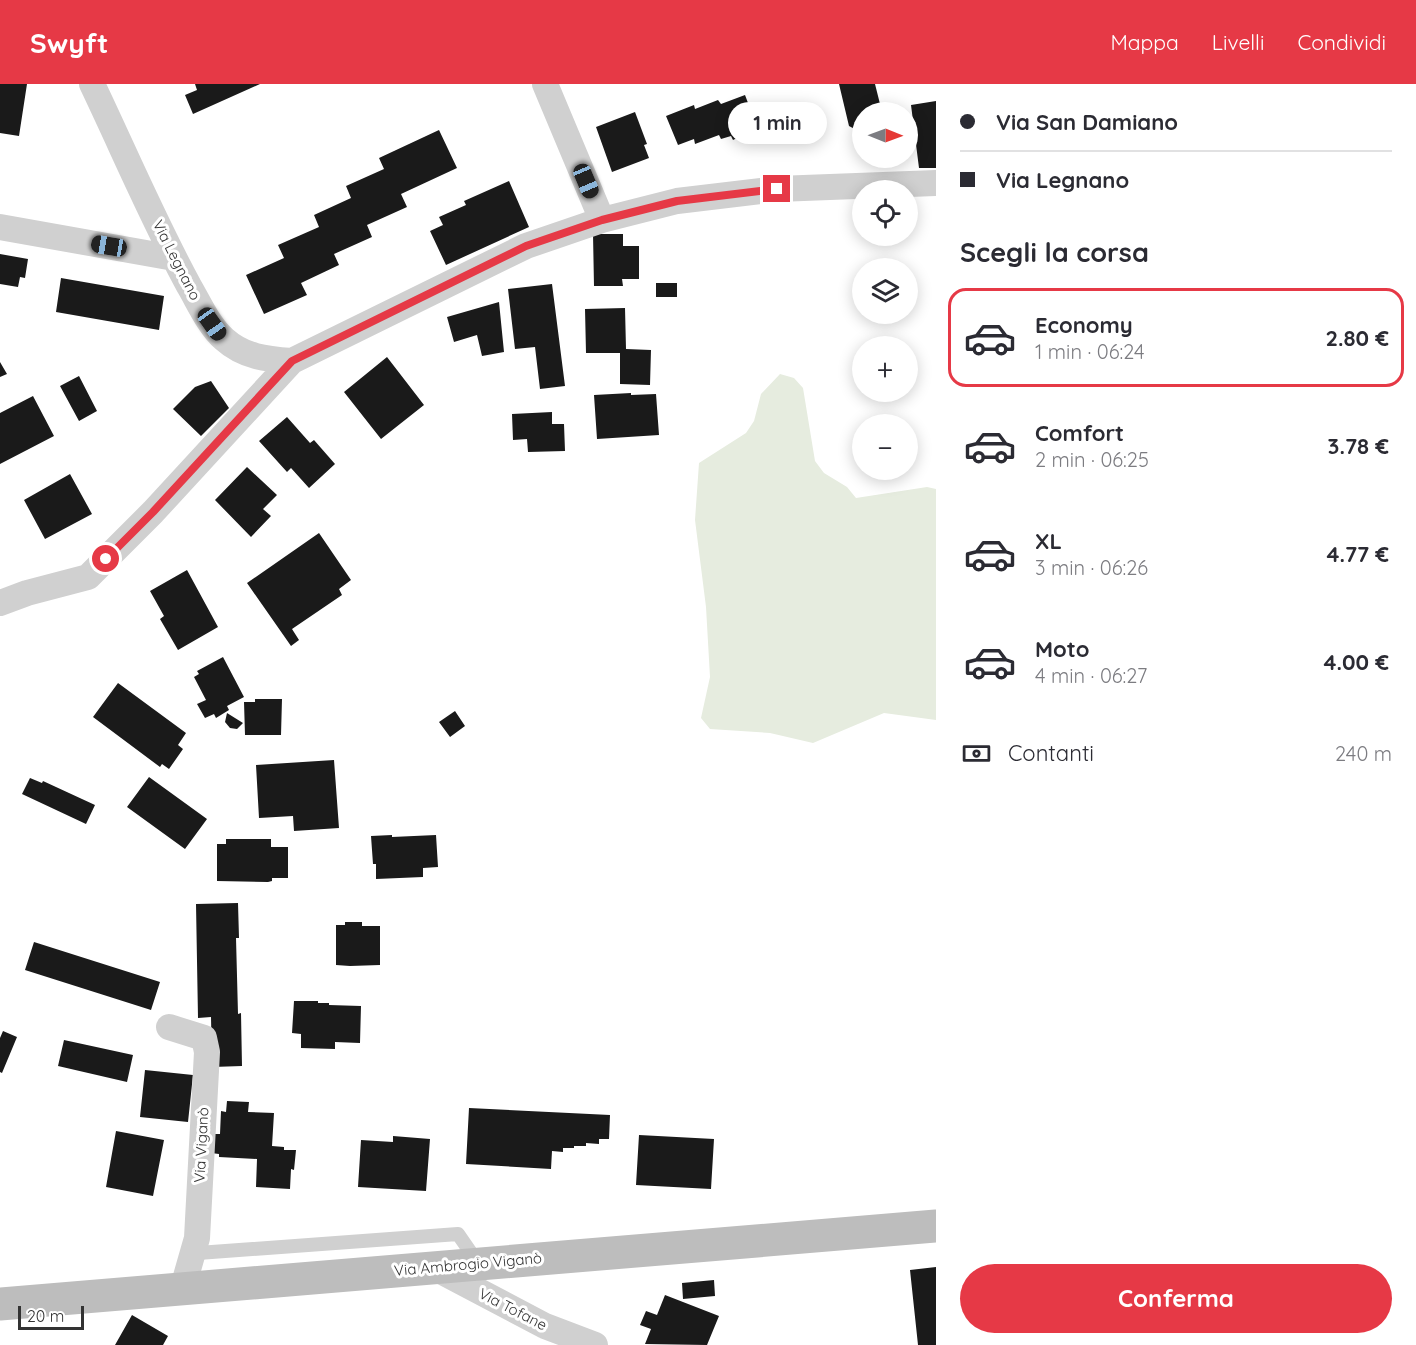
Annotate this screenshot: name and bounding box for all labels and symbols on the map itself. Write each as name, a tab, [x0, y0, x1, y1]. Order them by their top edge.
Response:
callout: 1 min	[728, 102, 826, 144]
north arrow	[852, 102, 918, 168]
car	[571, 161, 601, 201]
route end	[763, 175, 790, 202]
street label: Via Legnano	[149, 217, 205, 303]
car	[90, 234, 128, 258]
car	[194, 304, 230, 344]
route start	[92, 545, 119, 572]
street label: Via Viganò	[190, 1107, 212, 1183]
street label: Via Ambrogio Viganò	[393, 1248, 543, 1280]
street label: Via Tofane	[476, 1284, 550, 1334]
scale bar	[18, 1303, 84, 1330]

